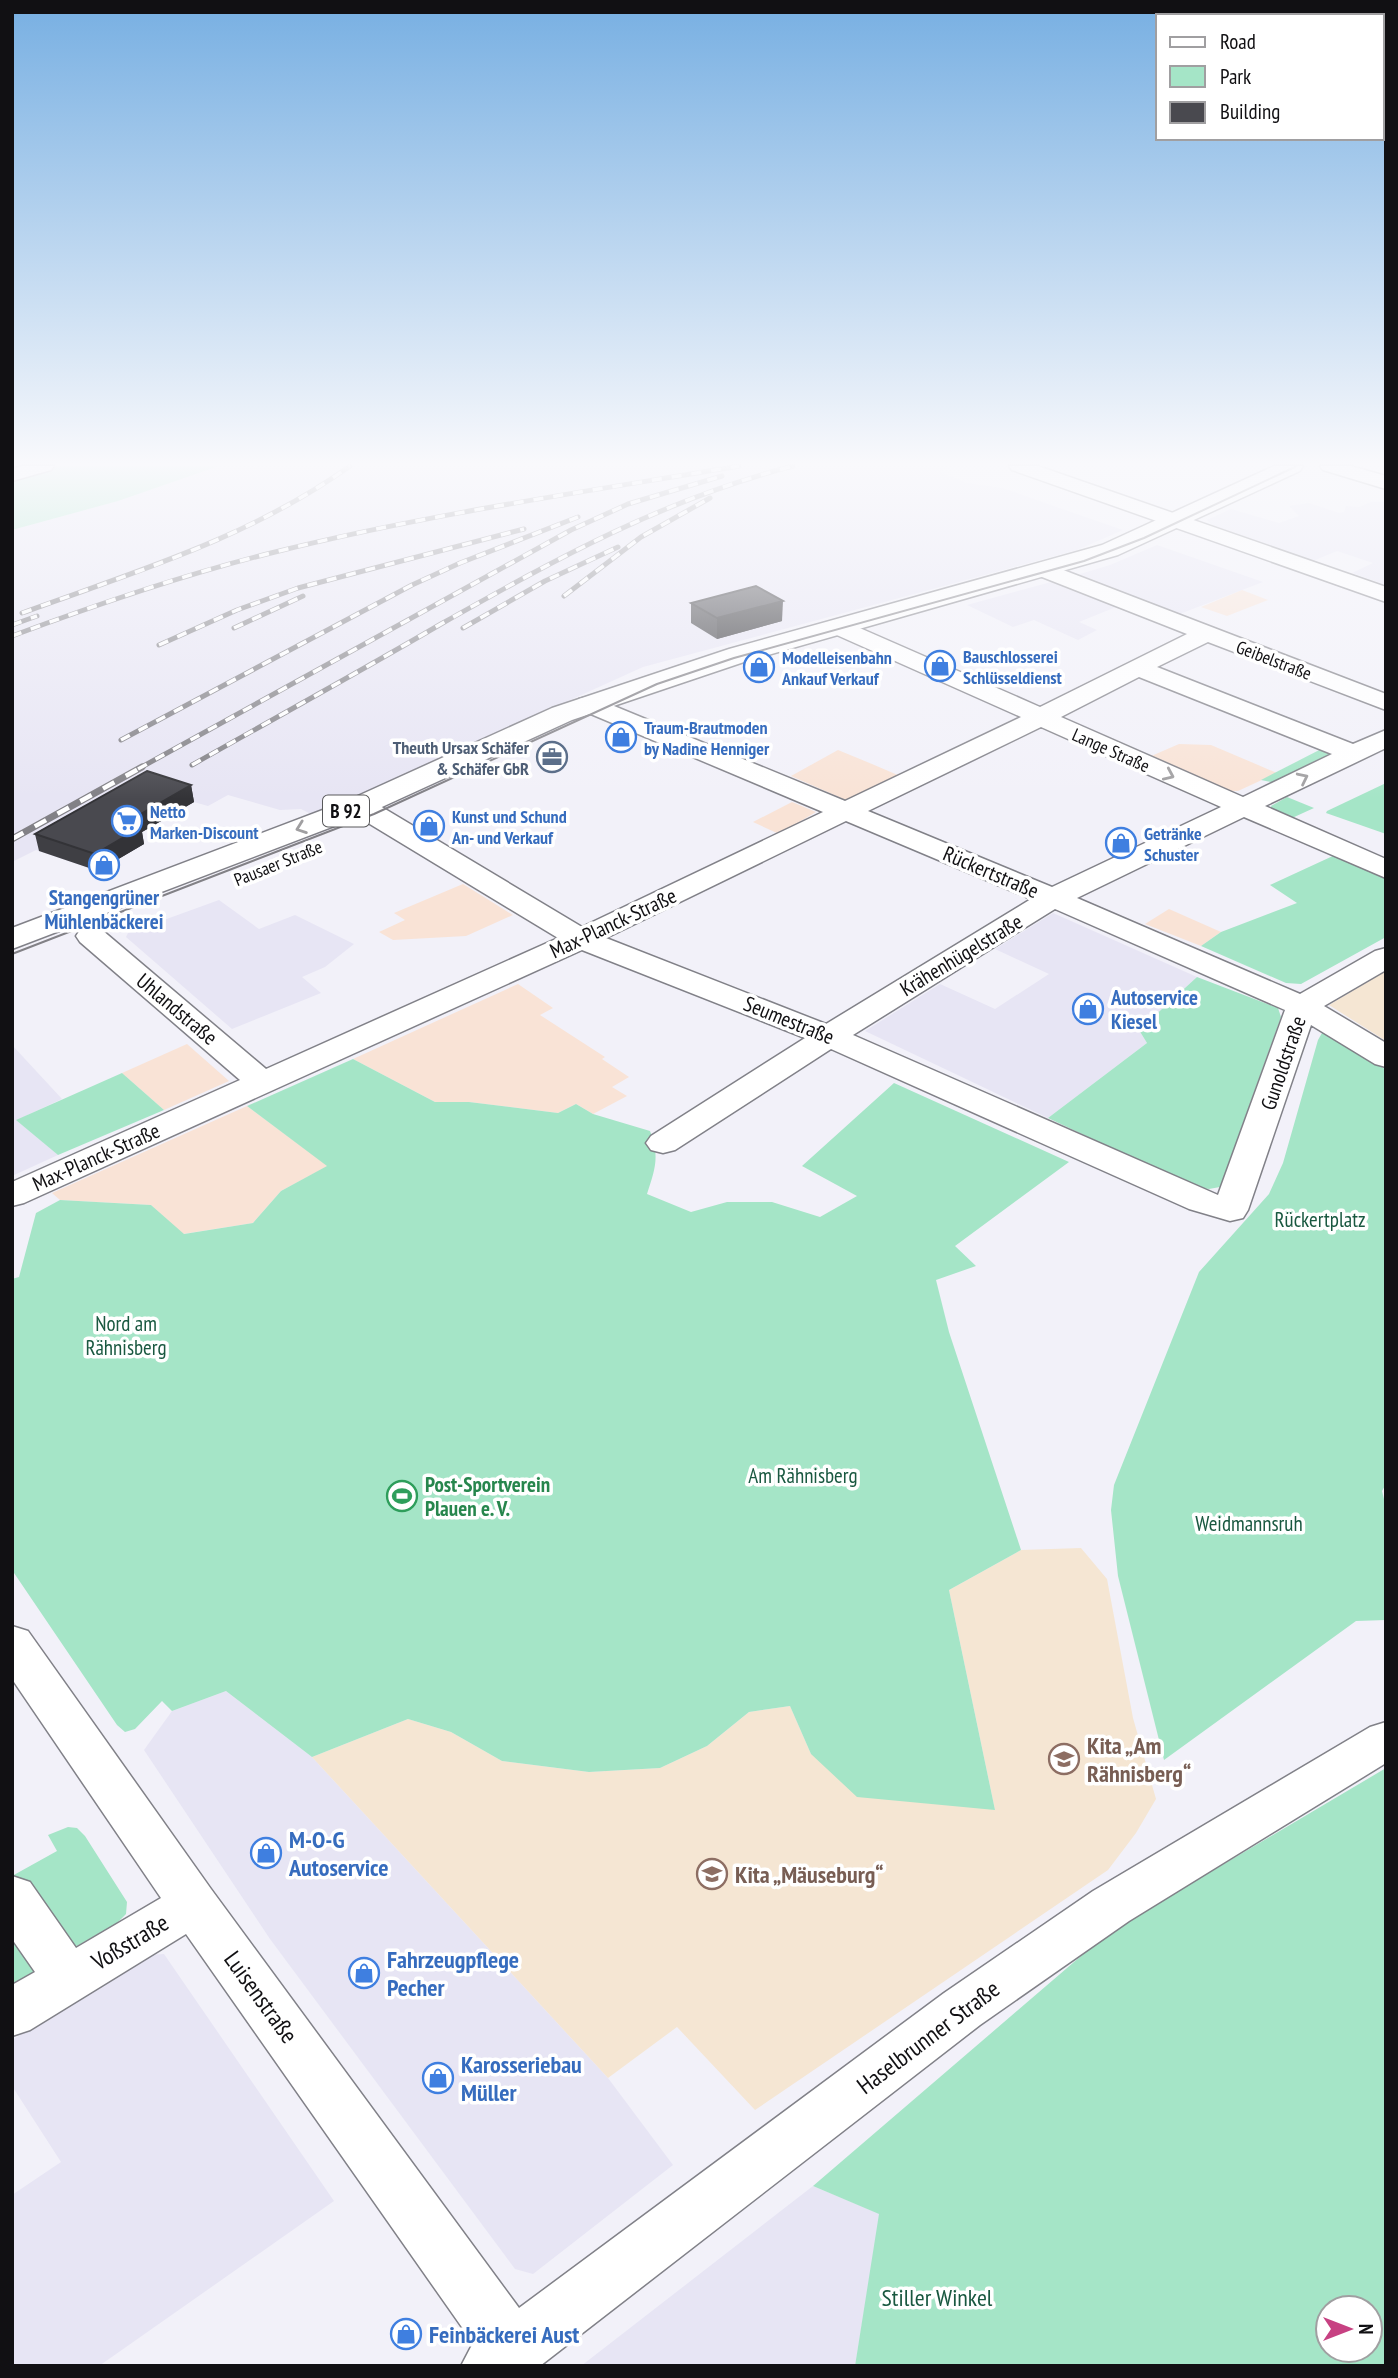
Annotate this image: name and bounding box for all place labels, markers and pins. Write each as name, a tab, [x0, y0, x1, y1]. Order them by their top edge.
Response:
place label: Bauschlosserei Schlüsseldienst	[963, 645, 1063, 689]
place label: Modelleisenbahn Ankauf Verkauf	[781, 646, 892, 690]
shop icon: Bauschlosserei Schlüsseldienst	[923, 649, 957, 683]
shop icon: Modelleisenbahn Ankauf Verkauf	[742, 650, 776, 684]
place label: Traum-Brautmoden by Nadine Henniger	[644, 716, 770, 760]
shop icon: Traum-Brautmoden by Nadine Henniger	[604, 720, 638, 754]
place label: Theuth Ursax Schäfer & Schäfer GbR	[393, 736, 530, 780]
office icon: Theuth Ursax Schäfer & Schäfer GbR	[535, 740, 569, 774]
place label: Netto Marken-Discount	[150, 800, 259, 844]
supermarket icon: Netto Marken-Discount	[110, 804, 144, 838]
place label: Kunst und Schund An- und Verkauf	[451, 805, 567, 849]
shop icon: Kunst und Schund An- und Verkauf	[412, 809, 446, 843]
place label: Getränke Schuster	[1144, 822, 1202, 866]
shop icon: Getränke Schuster	[1104, 826, 1138, 860]
shop icon: Stangengrüner Mühlenbäckerei	[87, 848, 121, 882]
place label: Stangengrüner Mühlenbäckerei	[45, 884, 163, 935]
place label: Autoservice Kiesel	[1110, 984, 1198, 1035]
shop icon: Autoservice Kiesel	[1071, 992, 1105, 1026]
place label: Post-Sportverein Plauen e. V.	[425, 1471, 550, 1522]
sports icon: Post-Sportverein Plauen e. V.	[385, 1479, 419, 1513]
place label: Kita „Am Rähnisberg“	[1087, 1730, 1191, 1789]
school or university icon: Kita „Am Rähnisberg“	[1047, 1742, 1081, 1776]
place label: M-O-G Autoservice	[288, 1824, 388, 1883]
shop icon: M-O-G Autoservice	[249, 1836, 283, 1870]
school or university icon: Kita „Mäuseburg“	[695, 1857, 729, 1891]
place label: Kita „Mäuseburg“	[735, 1859, 884, 1890]
place label: Fahrzeugpflege Pecher	[387, 1944, 519, 2003]
shop icon: Fahrzeugpflege Pecher	[347, 1956, 381, 1990]
place label: Karosseriebau Müller	[461, 2049, 582, 2108]
shop icon: Karosseriebau Müller	[421, 2061, 455, 2095]
shop icon: Feinbäckerei Aust	[389, 2317, 423, 2351]
place label: Feinbäckerei Aust	[429, 2319, 579, 2350]

